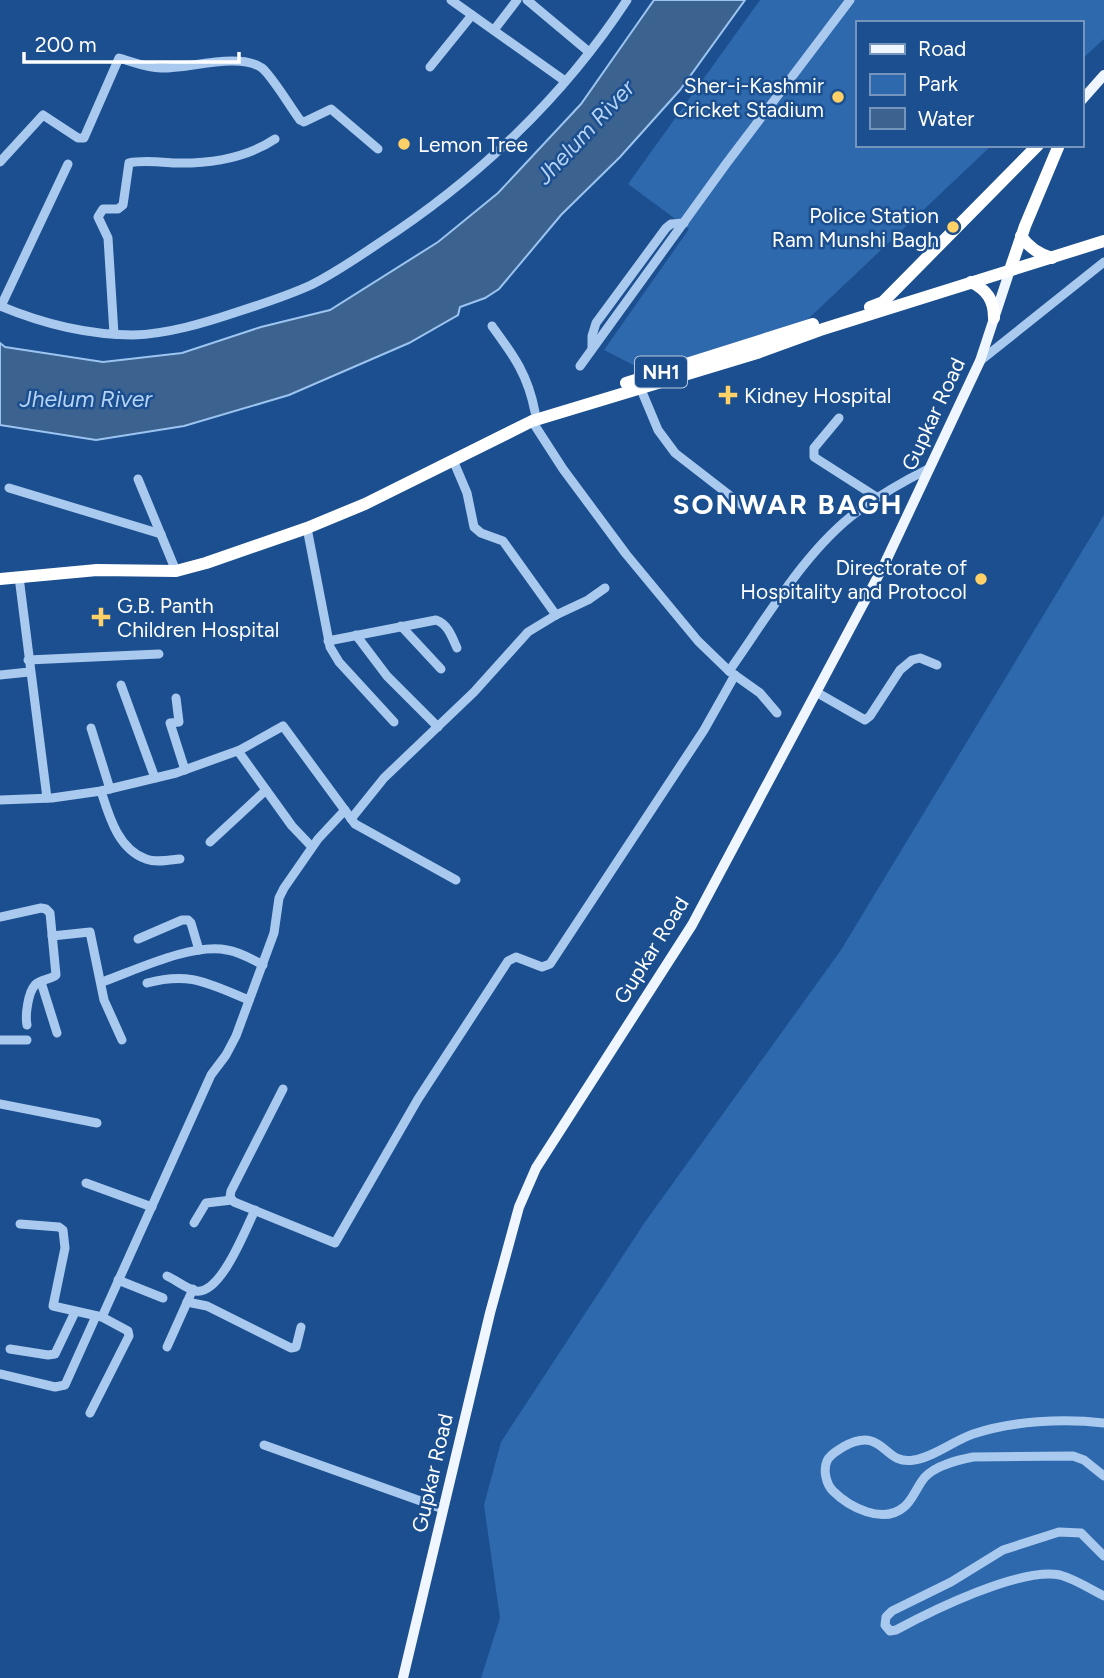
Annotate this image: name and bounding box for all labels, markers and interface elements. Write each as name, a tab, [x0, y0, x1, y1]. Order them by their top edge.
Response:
scale bar	[24, 21, 240, 65]
legend	[856, 21, 1083, 147]
text: 200 m	[35, 32, 97, 57]
text: Road	[918, 36, 966, 61]
text: Park	[918, 71, 959, 96]
water label: Jhelum River	[529, 73, 641, 191]
place label: Sher-i-Kashmir Cricket Stadium	[673, 73, 824, 122]
marker: Sher-i-Kashmir Cricket Stadium	[830, 89, 846, 105]
text: Water	[918, 106, 974, 131]
place label: Lemon Tree	[418, 132, 528, 157]
marker: Lemon Tree	[396, 136, 412, 152]
place label: Police Station Ram Munshi Bagh	[772, 203, 939, 252]
marker: Police Station Ram Munshi Bagh	[945, 219, 961, 235]
street label: Gupkar Road	[896, 354, 970, 474]
road number: NH1	[635, 356, 687, 388]
place label: Kidney Hospital	[744, 383, 891, 408]
water label: Jhelum River	[19, 385, 153, 413]
marker: Kidney Hospital	[718, 385, 738, 405]
district label: SONWAR BAGH	[673, 487, 903, 521]
place label: Directorate of Hospitality and Protocol	[740, 555, 967, 604]
marker: Directorate of Hospitality and Protocol	[973, 571, 989, 587]
place label: G.B. Panth Children Hospital	[117, 593, 279, 642]
marker: G.B. Panth Children Hospital	[91, 607, 111, 627]
street label: Gupkar Road	[608, 892, 694, 1008]
street label: Gupkar Road	[406, 1411, 458, 1535]

